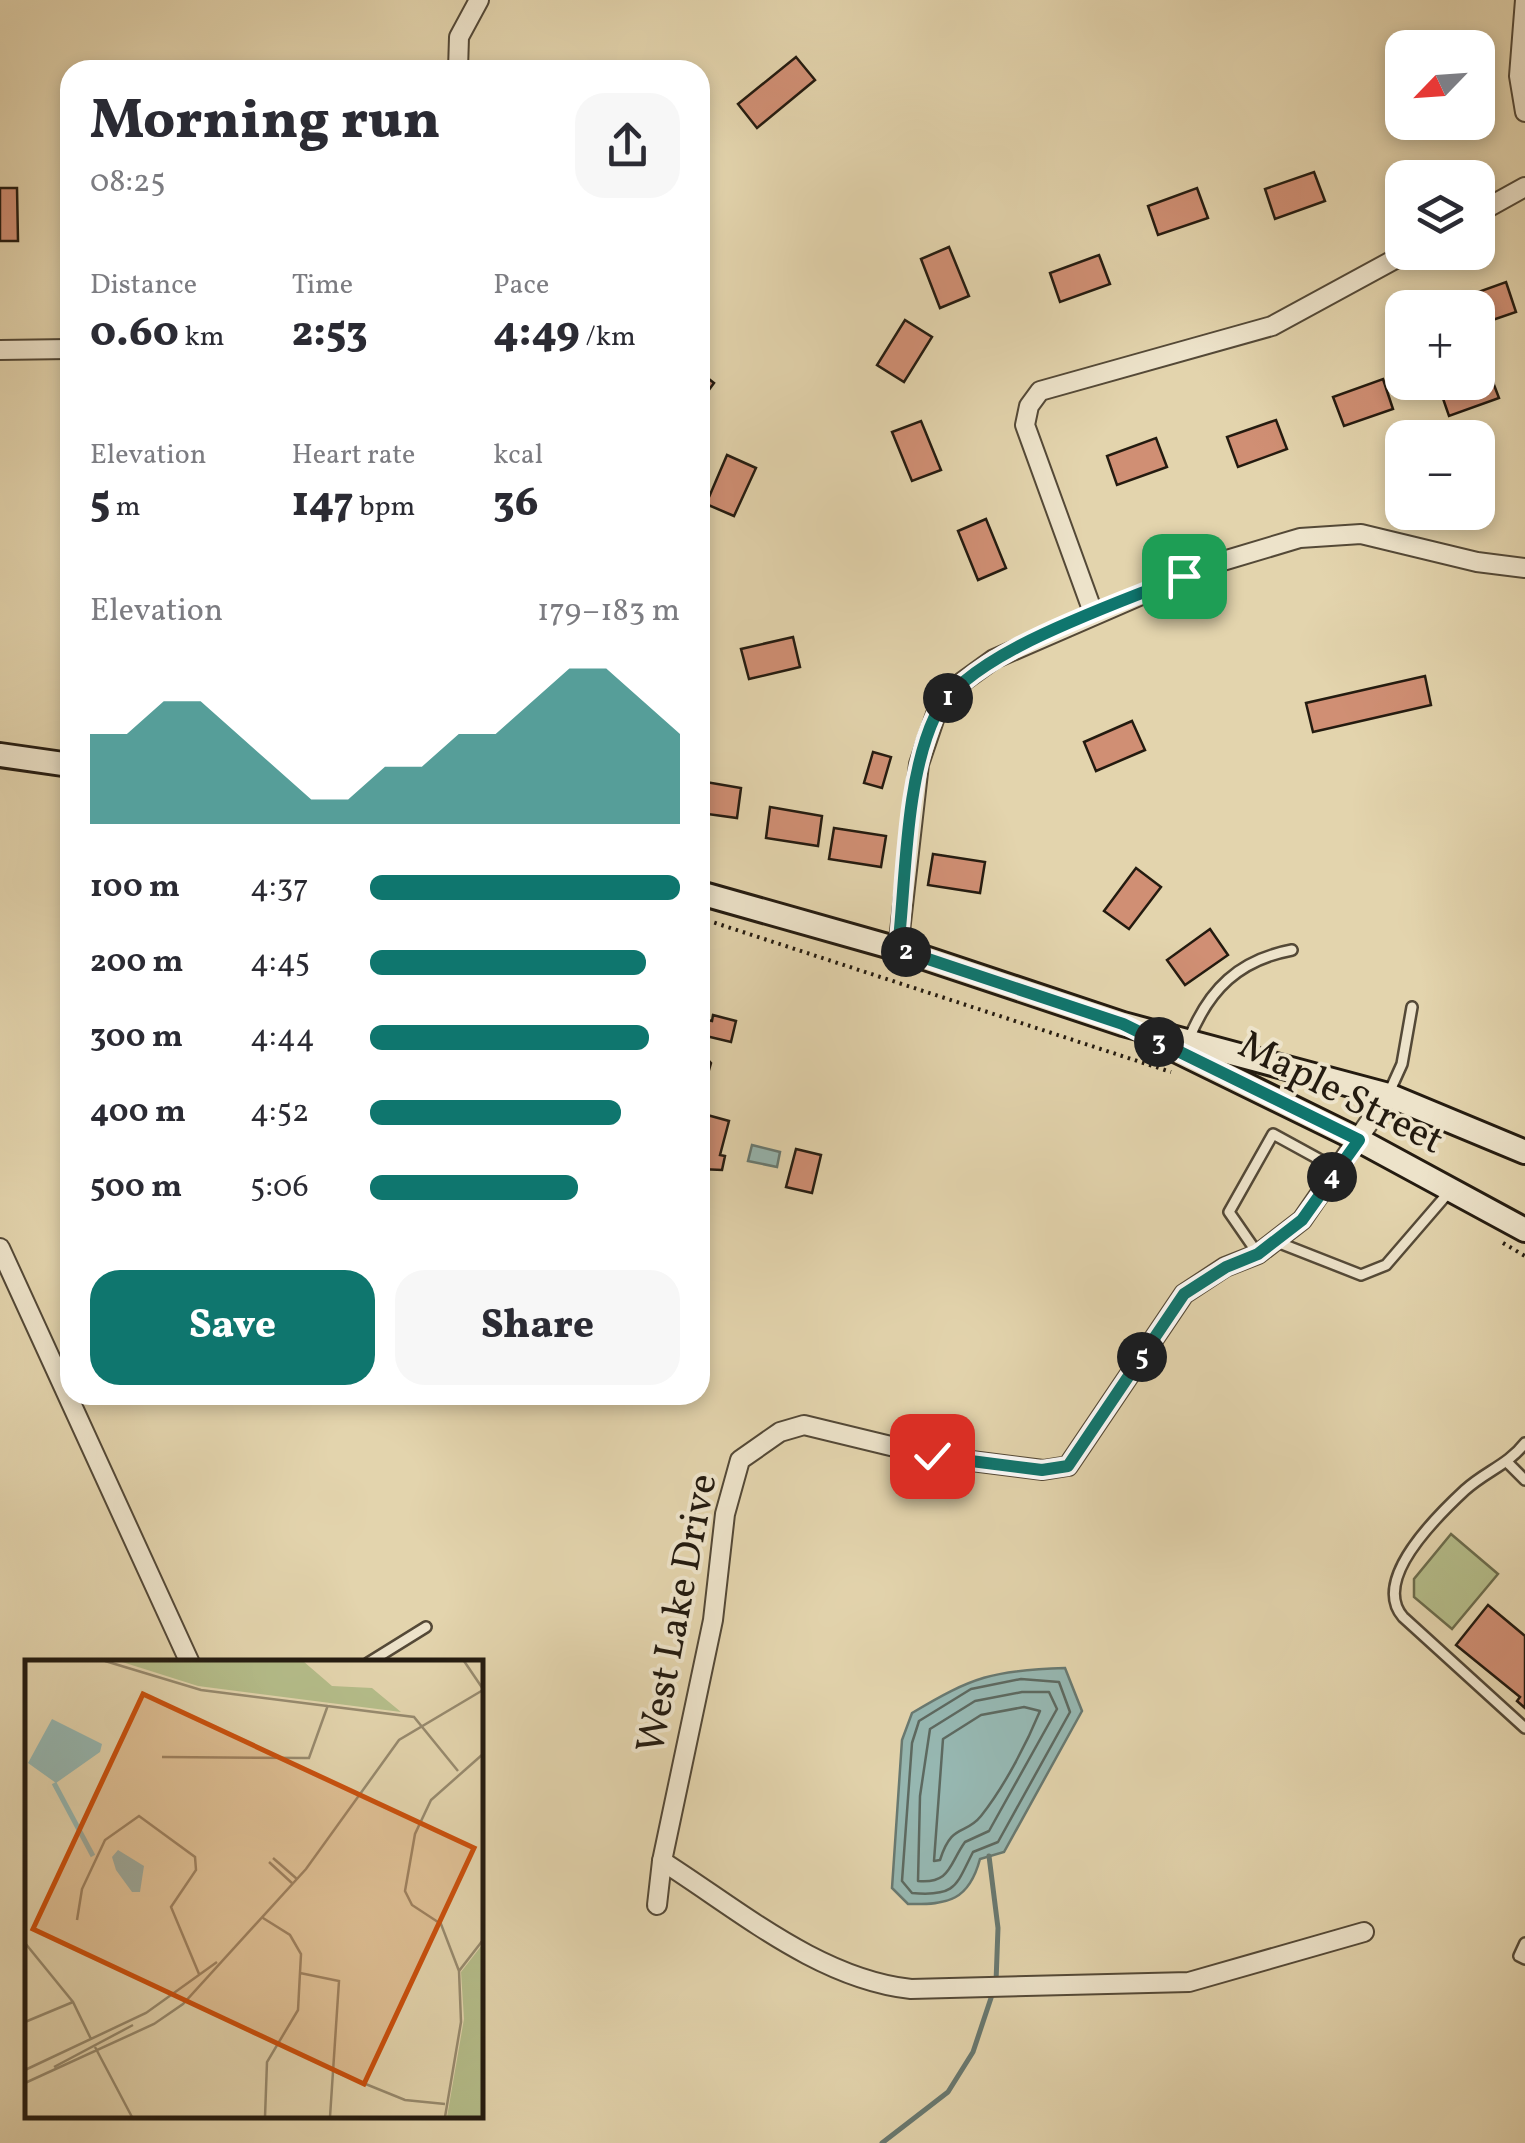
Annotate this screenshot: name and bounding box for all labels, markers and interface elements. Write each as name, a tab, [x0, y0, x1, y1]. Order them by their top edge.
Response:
north arrow	[1385, 30, 1495, 140]
map controls	[1385, 30, 1495, 530]
text: Morning run	[90, 85, 440, 161]
button: share	[575, 93, 680, 198]
button: layers	[1385, 160, 1495, 270]
text: 08:25	[90, 161, 166, 205]
text: Distance	[90, 266, 197, 305]
text: Time	[292, 266, 353, 305]
text: Pace	[493, 266, 549, 305]
button: +	[1385, 290, 1495, 400]
text: 0.60	[90, 305, 179, 364]
text: 2:53	[292, 305, 368, 364]
text: 4:49	[493, 305, 580, 364]
text: km	[179, 318, 224, 357]
text: /km	[580, 318, 636, 357]
button: −	[1385, 420, 1495, 530]
text: Elevation	[90, 436, 206, 475]
text: Heart rate	[292, 436, 415, 475]
text: kcal	[493, 436, 543, 475]
text: 5	[90, 475, 110, 534]
text: 147	[292, 475, 354, 534]
text: 36	[493, 475, 539, 534]
text: m	[110, 488, 141, 527]
text: bpm	[354, 488, 415, 527]
pin	[1142, 534, 1227, 619]
icon: arrive	[1157, 549, 1212, 604]
text: Elevation	[90, 590, 223, 634]
text: 179–183 m	[537, 590, 680, 634]
pin: 1	[923, 673, 973, 723]
text: 1	[942, 678, 954, 717]
text: 100 m	[90, 866, 180, 910]
text: 4:37	[250, 866, 309, 910]
pin: 2	[881, 927, 931, 977]
text: 2	[899, 932, 913, 971]
text: 200 m	[90, 941, 184, 985]
text: 4:45	[250, 941, 310, 985]
text: 300 m	[90, 1016, 183, 1060]
text: 4:44	[250, 1016, 315, 1060]
pin: 3	[1134, 1017, 1184, 1067]
street label: Maple Street	[1228, 1019, 1452, 1170]
text: 3	[1152, 1022, 1166, 1061]
text: 400 m	[90, 1091, 186, 1135]
text: 4:52	[250, 1091, 309, 1135]
pin: 4	[1307, 1152, 1357, 1202]
text: 4	[1324, 1157, 1340, 1196]
text: 500 m	[90, 1166, 182, 1210]
text: 5:06	[250, 1166, 309, 1210]
button: Save	[90, 1270, 375, 1385]
button: Share	[395, 1270, 680, 1385]
pin: 5	[1117, 1332, 1167, 1382]
text: 5	[1135, 1337, 1149, 1376]
pin	[890, 1414, 975, 1499]
icon: check	[905, 1429, 960, 1484]
street label: West Lake Drive	[624, 1469, 733, 1758]
inset map	[25, 1660, 482, 2118]

